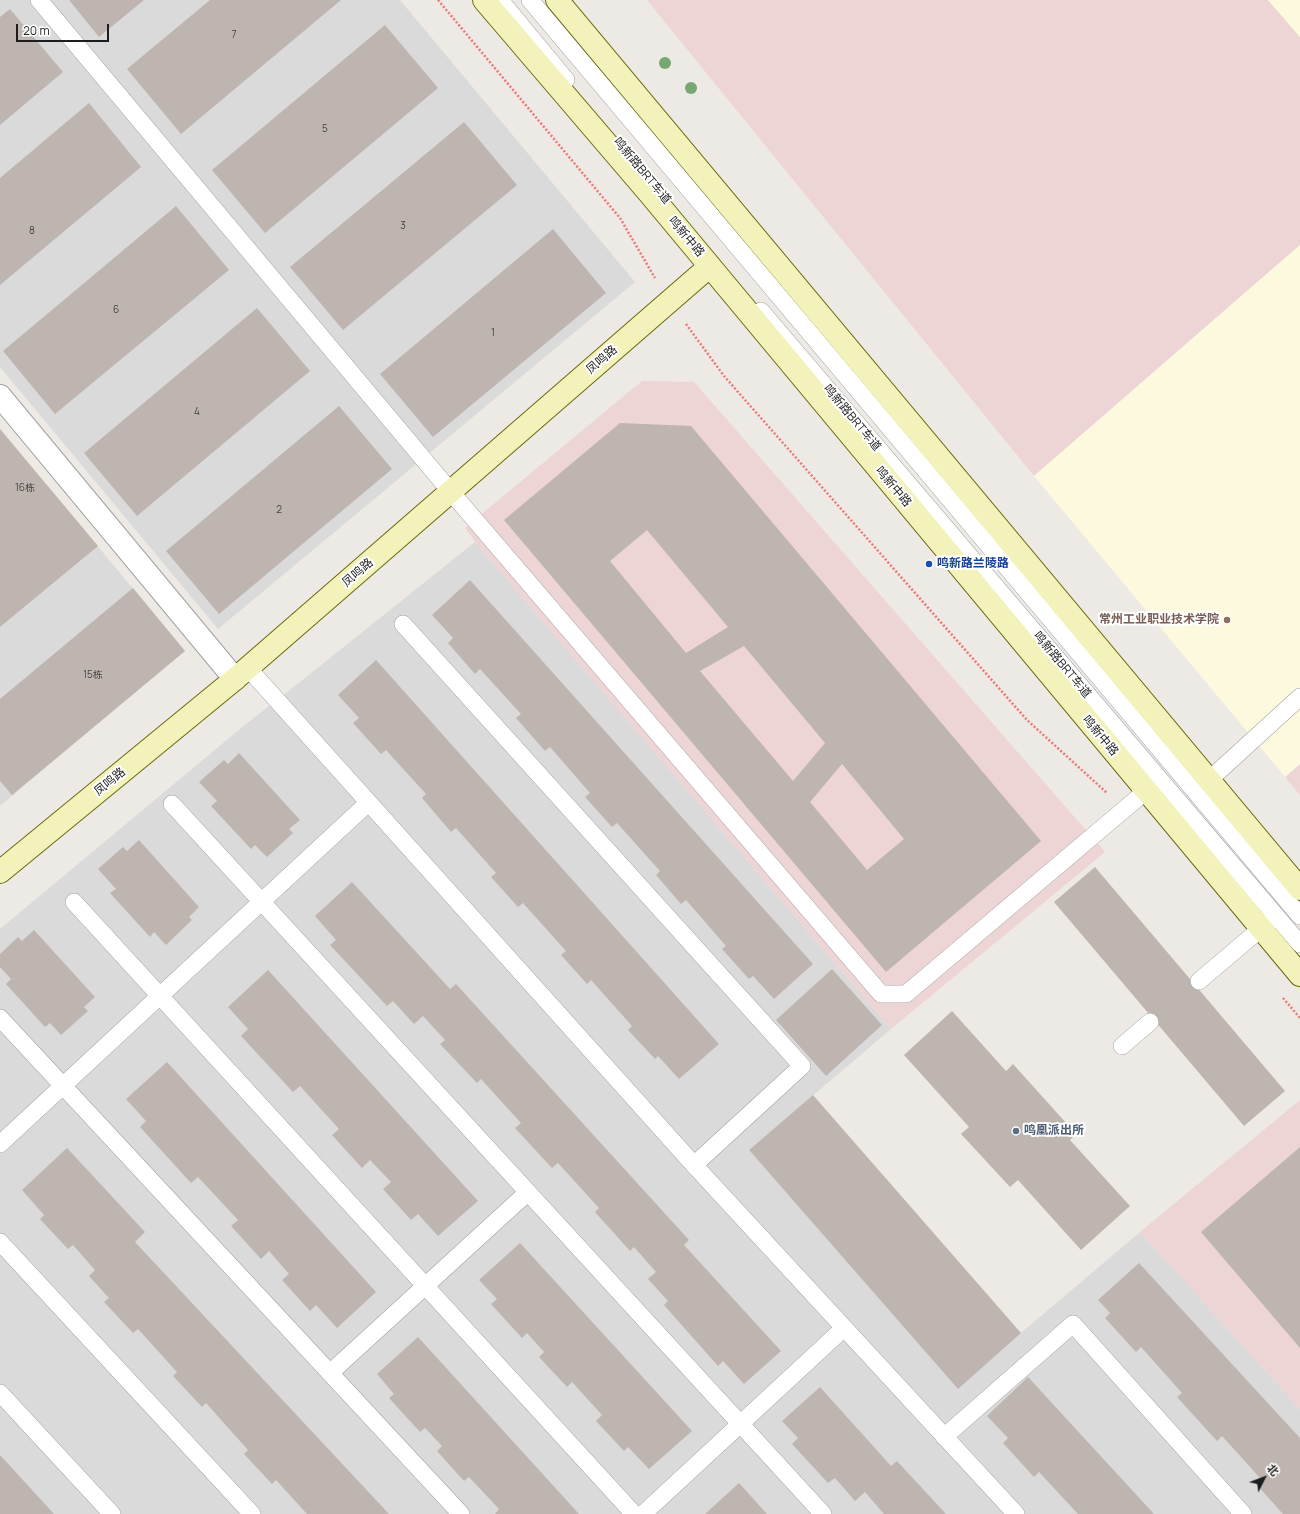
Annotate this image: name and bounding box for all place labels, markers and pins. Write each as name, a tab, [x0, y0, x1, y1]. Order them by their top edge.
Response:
place label: 鸣新路兰陵路	[937, 557, 1009, 571]
marker: 鸣新路兰陵路	[924, 559, 934, 569]
place label: 常州工业职业技术学院	[1099, 613, 1219, 627]
marker: 常州工业职业技术学院	[1222, 615, 1232, 625]
place label: 鸣凰派出所	[1024, 1124, 1084, 1138]
marker: 鸣凰派出所	[1011, 1126, 1021, 1136]

